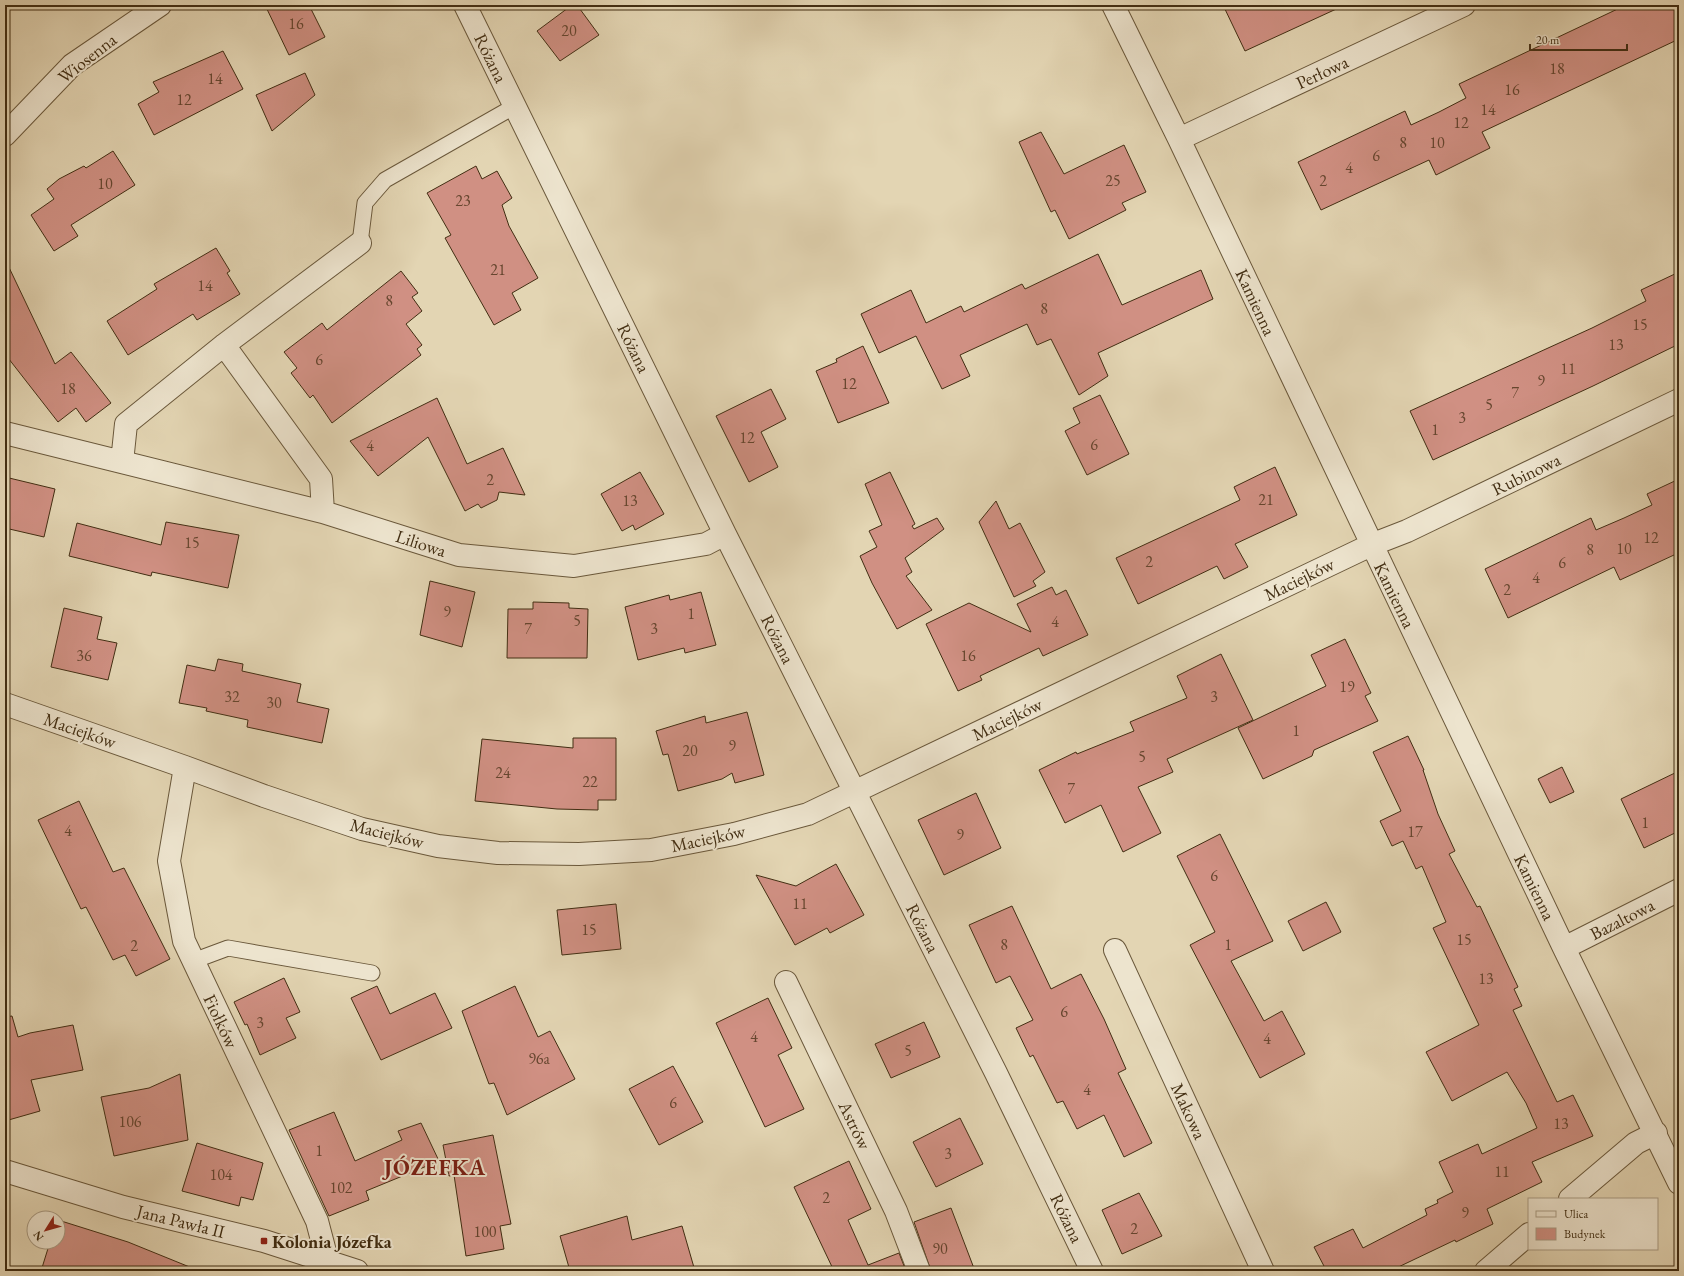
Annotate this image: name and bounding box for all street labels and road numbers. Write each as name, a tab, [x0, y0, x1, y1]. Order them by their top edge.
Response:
street label: Wiosenna	[53, 27, 122, 88]
street label: Różana	[469, 30, 513, 87]
street label: Perłowa	[1292, 50, 1353, 94]
street label: Kamienna	[1231, 265, 1282, 340]
street label: Różana	[612, 320, 656, 377]
street label: Rubinowa	[1488, 447, 1565, 500]
street label: Liliowa	[393, 524, 450, 562]
street label: Maciejków	[1260, 552, 1338, 606]
street label: Kamienna	[1369, 558, 1421, 633]
street label: Różana	[756, 611, 800, 668]
street label: Maciejków	[968, 692, 1046, 746]
street label: Maciejków	[41, 707, 120, 753]
street label: Maciejków	[348, 813, 427, 853]
street label: Maciejków	[669, 819, 748, 857]
street label: Kamienna	[1509, 850, 1561, 925]
street label: Bazaltowa	[1586, 893, 1659, 945]
street label: Różana	[901, 900, 945, 957]
street label: Fiołków	[199, 990, 244, 1052]
street label: Makowa	[1166, 1079, 1212, 1143]
street label: Astrów	[833, 1096, 877, 1154]
street label: Różana	[1045, 1190, 1089, 1247]
street label: Jana Pawła II	[133, 1198, 227, 1243]

